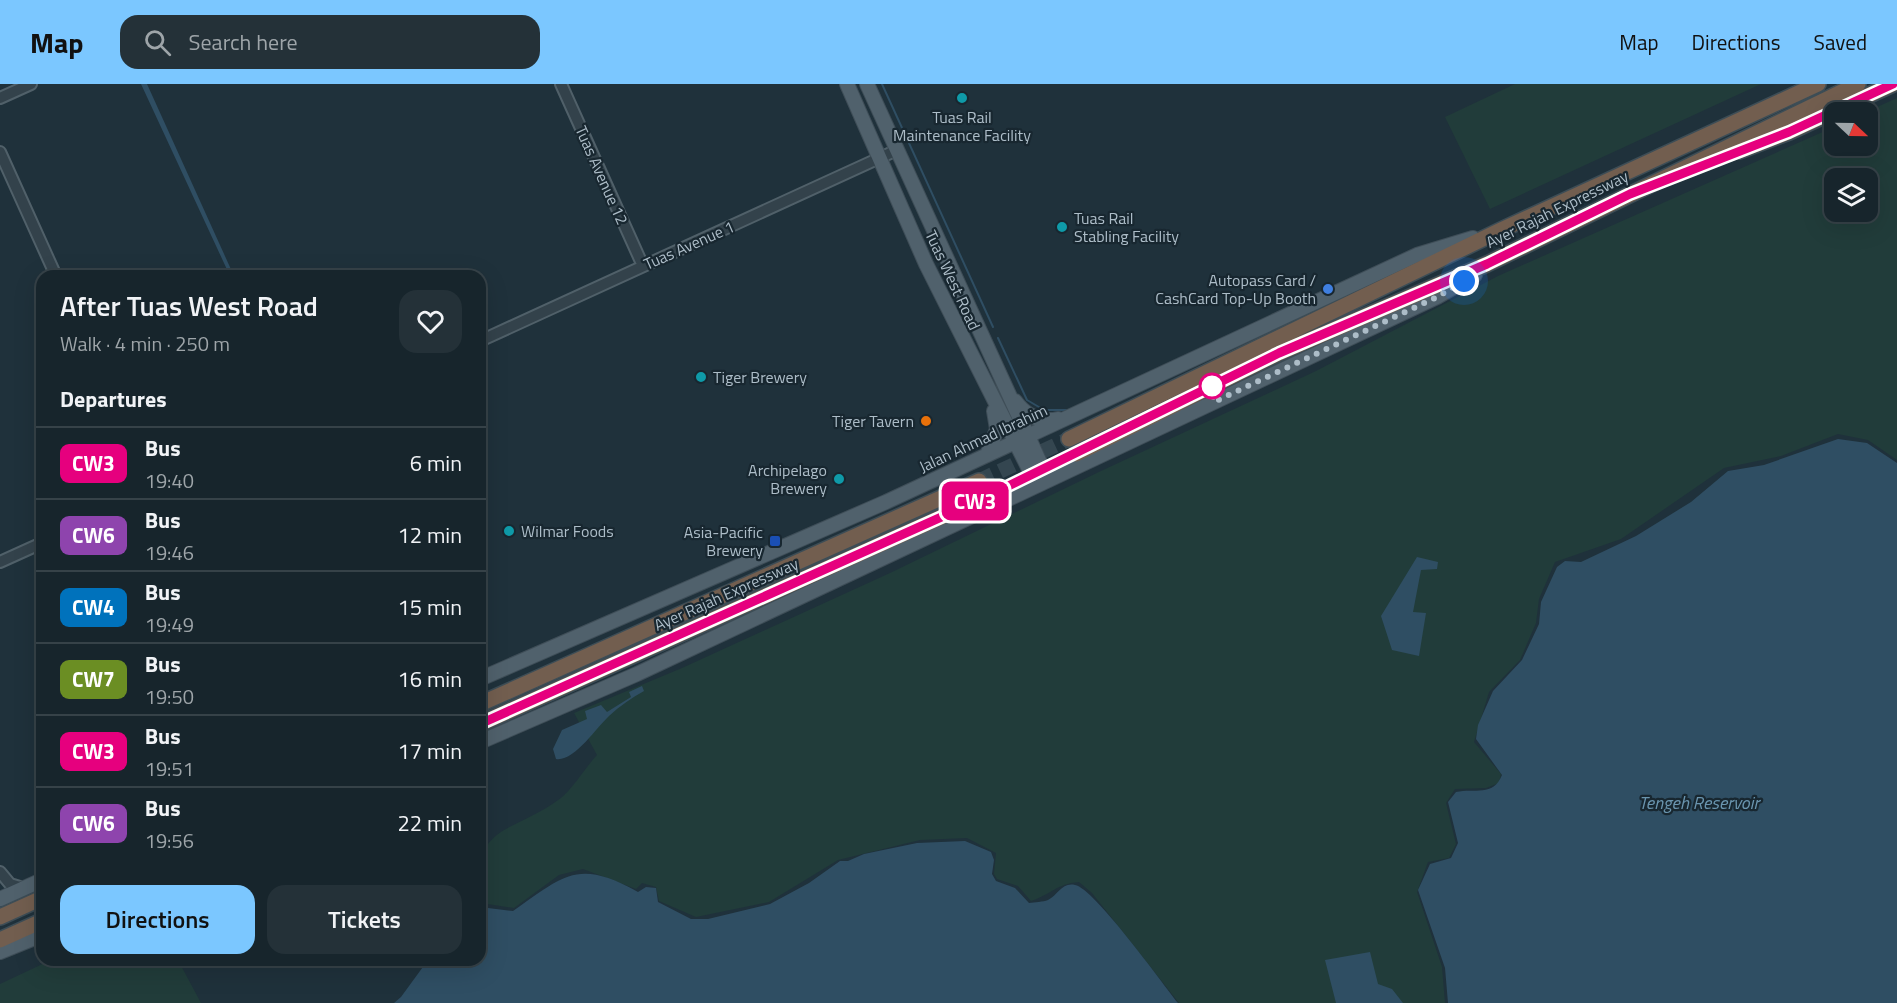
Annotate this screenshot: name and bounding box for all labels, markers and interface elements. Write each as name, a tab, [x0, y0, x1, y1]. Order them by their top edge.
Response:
search box	[120, 15, 540, 69]
text: Map	[30, 21, 84, 64]
text: Search here	[189, 25, 298, 59]
icon: search	[141, 26, 174, 59]
text: Map	[1619, 26, 1659, 58]
text: Directions	[1692, 26, 1781, 58]
text: Saved	[1814, 26, 1867, 58]
marker: Tuas Rail Maintenance Facility	[955, 91, 969, 105]
north arrow	[1824, 102, 1878, 156]
map controls	[1824, 102, 1878, 222]
place label: Tuas Rail Maintenance Facility	[893, 105, 1031, 147]
street label: Tuas Avenue 12	[569, 122, 635, 228]
street label: Ayer Rajah Expressway	[1482, 164, 1633, 254]
button: layers	[1824, 168, 1878, 222]
place label: Tuas Rail Stabling Facility	[1074, 206, 1179, 248]
street label: Tuas Avenue 1	[640, 214, 738, 276]
marker: Tuas Rail Stabling Facility	[1055, 220, 1069, 234]
street label: Tuas West Road	[919, 226, 987, 334]
your location	[1449, 266, 1479, 296]
place label: Autopass Card / CashCard Top-Up Booth	[1155, 268, 1316, 310]
marker: Autopass Card / CashCard Top-Up Booth	[1321, 282, 1335, 296]
text: After Tuas West Road	[60, 284, 318, 327]
button: heart	[399, 290, 462, 353]
text: Walk · 4 min · 250 m	[60, 328, 230, 359]
place label: Tiger Brewery	[713, 365, 807, 389]
marker: Tiger Brewery	[694, 370, 708, 384]
unlabelled marker	[1199, 373, 1225, 399]
text: Departures	[60, 382, 167, 416]
street label: Jalan Ahmad Ibrahim	[915, 398, 1051, 478]
place label: Tiger Tavern	[832, 409, 914, 433]
marker: Tiger Tavern	[919, 414, 933, 428]
text: Bus	[145, 431, 181, 465]
text: 6 min	[410, 446, 462, 480]
text: CW3	[72, 447, 115, 479]
place label: Archipelago Brewery	[748, 458, 827, 500]
text: 19:40	[145, 465, 194, 496]
marker: Archipelago Brewery	[832, 472, 846, 486]
line badge: CW3	[940, 482, 1010, 520]
text: CW3	[954, 485, 996, 517]
text: Bus	[145, 503, 181, 537]
text: 12 min	[397, 518, 462, 552]
text: CW6	[72, 519, 115, 551]
place label: Wilmar Foods	[521, 519, 614, 543]
place label: Asia-Pacific Brewery	[684, 520, 763, 562]
marker: Wilmar Foods	[502, 524, 516, 538]
marker: Asia-Pacific Brewery	[768, 534, 782, 548]
text: 19:46	[145, 537, 194, 568]
street label: Ayer Rajah Expressway	[650, 551, 802, 637]
text: Bus	[145, 575, 181, 609]
text: 15 min	[397, 590, 462, 624]
text: CW4	[72, 591, 115, 623]
text: 19:49	[145, 609, 194, 640]
text: Bus	[145, 647, 181, 681]
text: 16 min	[397, 662, 462, 696]
text: CW7	[72, 663, 115, 695]
text: 19:50	[145, 681, 194, 712]
text: Bus	[145, 719, 181, 753]
text: 17 min	[397, 734, 462, 768]
text: CW3	[72, 735, 115, 767]
text: 19:51	[145, 753, 194, 784]
water label: Tengeh Reservoir	[1639, 789, 1761, 816]
text: Bus	[145, 791, 181, 825]
text: 22 min	[397, 806, 462, 840]
text: CW6	[72, 807, 115, 839]
text: 19:56	[145, 825, 194, 856]
button: Directions	[60, 885, 255, 954]
button: Tickets	[267, 885, 462, 954]

